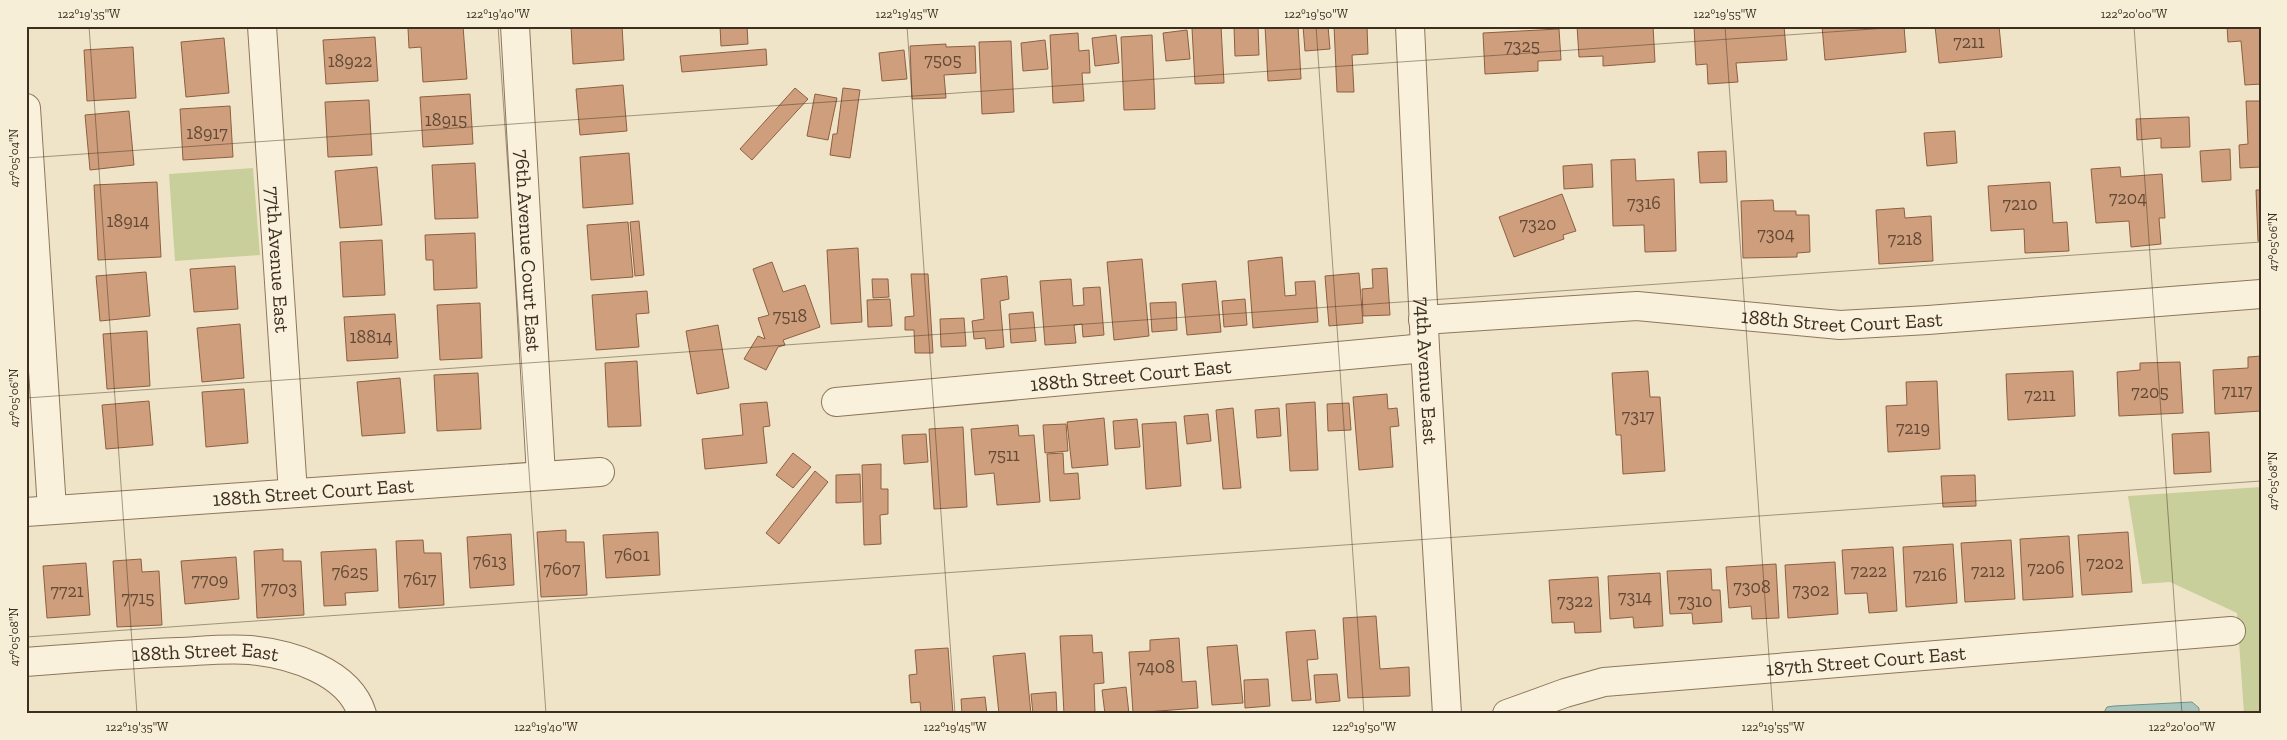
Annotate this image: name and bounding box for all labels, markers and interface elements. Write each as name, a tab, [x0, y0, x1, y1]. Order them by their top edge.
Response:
text: 122°19'35"W	[58, 7, 121, 21]
text: 122°19'40"W	[466, 7, 531, 21]
text: 122°19'45"W	[876, 7, 939, 21]
text: 122°19'50"W	[1284, 7, 1349, 21]
text: 122°19'55"W	[1694, 7, 1757, 21]
text: 122°20'00"W	[2101, 7, 2168, 21]
house number: 7211	[1953, 31, 1985, 53]
house number: 7325	[1504, 35, 1540, 57]
house number: 7505	[924, 49, 962, 71]
house number: 18922	[328, 50, 372, 72]
house number: 18915	[425, 109, 467, 131]
house number: 18917	[186, 122, 228, 144]
text: 47°05'04"N	[7, 129, 21, 187]
street label: 76th Avenue Court East	[510, 149, 546, 353]
street label: 77th Avenue East	[261, 185, 294, 334]
house number: 7204	[2109, 187, 2147, 209]
house number: 7316	[1627, 192, 1661, 214]
house number: 7210	[2002, 193, 2038, 215]
house number: 18914	[107, 210, 150, 232]
house number: 7320	[1520, 213, 1556, 235]
text: 47°05'06"N	[2266, 213, 2280, 271]
house number: 7304	[1757, 223, 1795, 245]
house number: 7218	[1888, 228, 1922, 250]
street label: 74th Avenue East	[1411, 296, 1443, 446]
street label: 188th Street Court East	[1740, 304, 1944, 337]
house number: 7518	[773, 305, 807, 327]
house number: 18814	[350, 326, 393, 348]
street label: 188th Street Court East	[1029, 354, 1233, 396]
text: 47°05'06"N	[7, 369, 21, 427]
house number: 7117	[2222, 380, 2253, 402]
house number: 7205	[2131, 381, 2169, 403]
house number: 7211	[2024, 384, 2056, 406]
house number: 7317	[1622, 405, 1655, 427]
house number: 7219	[1896, 417, 1930, 439]
house number: 7511	[988, 444, 1020, 466]
text: 47°05'08"N	[2266, 452, 2280, 510]
street label: 188th Street Court East	[212, 473, 415, 511]
house number: 7601	[614, 544, 650, 566]
house number: 7613	[473, 550, 507, 572]
house number: 7202	[2086, 552, 2124, 574]
house number: 7206	[2027, 557, 2065, 579]
house number: 7607	[544, 558, 581, 580]
house number: 7222	[1851, 560, 1887, 582]
house number: 7212	[1971, 560, 2005, 582]
house number: 7625	[332, 561, 368, 583]
house number: 7216	[1913, 564, 1947, 586]
house number: 7617	[403, 568, 437, 590]
house number: 7709	[192, 569, 228, 591]
house number: 7308	[1733, 576, 1771, 598]
house number: 7703	[261, 577, 297, 599]
house number: 7302	[1793, 579, 1829, 601]
house number: 7721	[50, 580, 84, 602]
house number: 7314	[1618, 586, 1652, 608]
house number: 7715	[121, 587, 155, 609]
house number: 7322	[1557, 590, 1593, 612]
house number: 7310	[1678, 590, 1712, 612]
text: 47°05'08"N	[7, 608, 21, 666]
street label: 188th Street East	[131, 637, 282, 667]
street label: 187th Street Court East	[1765, 641, 1967, 681]
house number: 7408	[1137, 656, 1175, 678]
text: 122°19'35"W	[106, 720, 169, 734]
text: 122°19'40"W	[514, 720, 579, 734]
text: 122°19'45"W	[924, 720, 987, 734]
text: 122°19'50"W	[1332, 720, 1397, 734]
text: 122°19'55"W	[1742, 720, 1805, 734]
text: 122°20'00"W	[2149, 720, 2216, 734]

